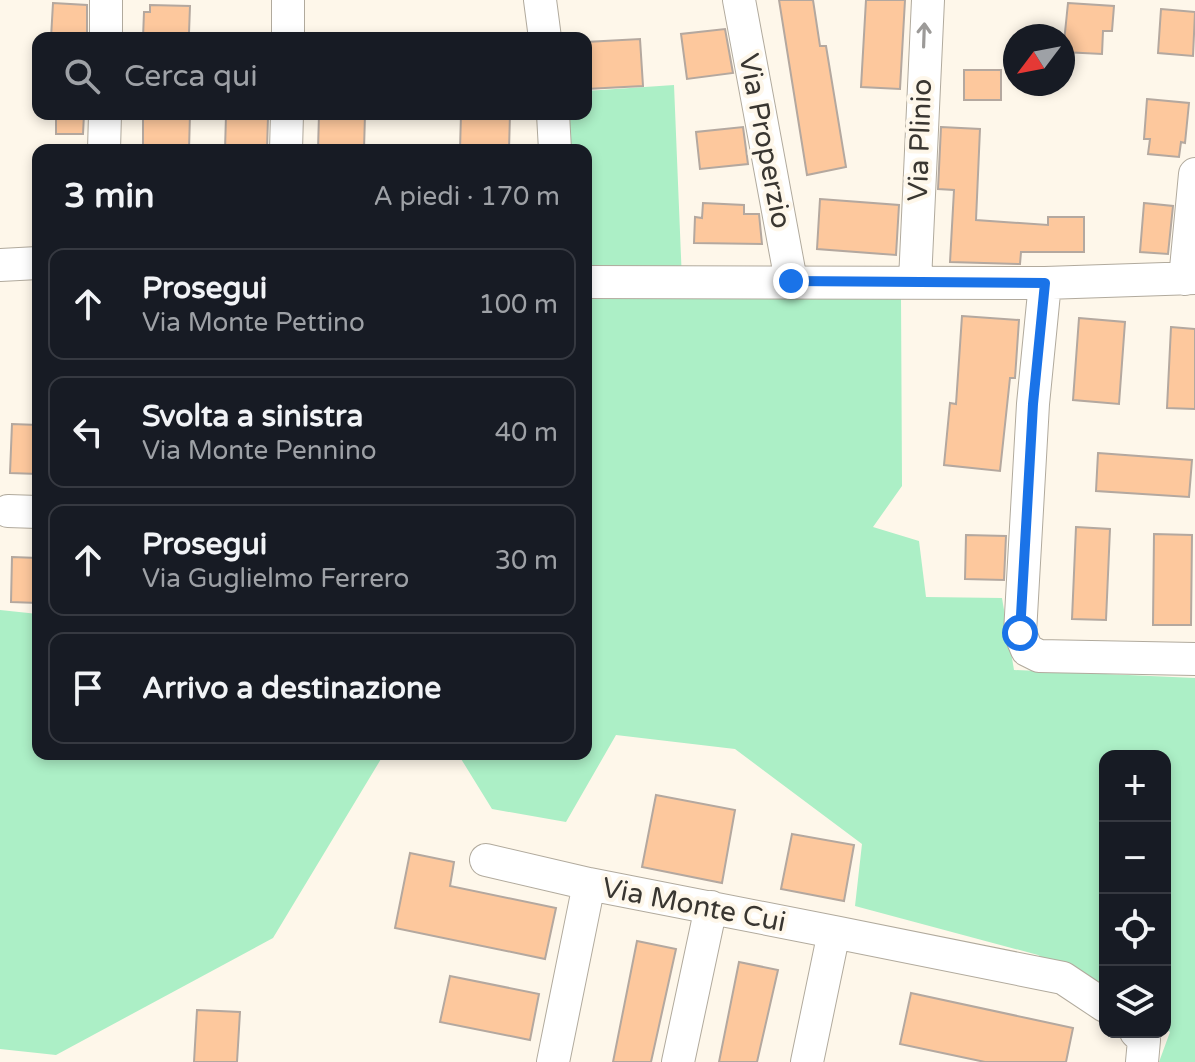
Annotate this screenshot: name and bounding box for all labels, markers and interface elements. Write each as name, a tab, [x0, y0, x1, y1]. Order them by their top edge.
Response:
one-way arrow	[916, 22, 931, 49]
north arrow	[1003, 24, 1075, 96]
search box	[32, 32, 592, 120]
street label: Via Properzio	[731, 51, 799, 231]
icon: search	[60, 54, 104, 98]
text: Cerca qui	[124, 58, 258, 95]
street label: Via Plinio	[901, 78, 939, 202]
text: 3 min	[64, 176, 155, 217]
text: A piedi · 170 m	[373, 181, 560, 212]
route end	[773, 263, 809, 299]
text: Prosegui	[142, 270, 267, 307]
icon: ahead	[66, 282, 110, 326]
text: 100 m	[478, 289, 558, 320]
text: Via Monte Pettino	[142, 307, 365, 338]
text: Svolta a sinistra	[142, 398, 363, 435]
icon: left	[66, 410, 110, 454]
text: 40 m	[495, 417, 558, 448]
text: Via Monte Pennino	[142, 435, 377, 466]
text: Prosegui	[142, 526, 267, 563]
icon: ahead	[66, 538, 110, 582]
text: 30 m	[495, 545, 558, 576]
text: Via Guglielmo Ferrero	[142, 563, 409, 594]
route start	[1002, 615, 1038, 651]
icon: arrive	[66, 666, 110, 710]
text: Arrivo a destinazione	[142, 670, 441, 707]
map controls	[1099, 750, 1171, 1038]
button: +	[1099, 750, 1171, 822]
button: −	[1099, 822, 1171, 894]
street label: Via Monte Cui	[599, 871, 789, 939]
button: locate	[1099, 894, 1171, 966]
button: layers	[1099, 966, 1171, 1038]

